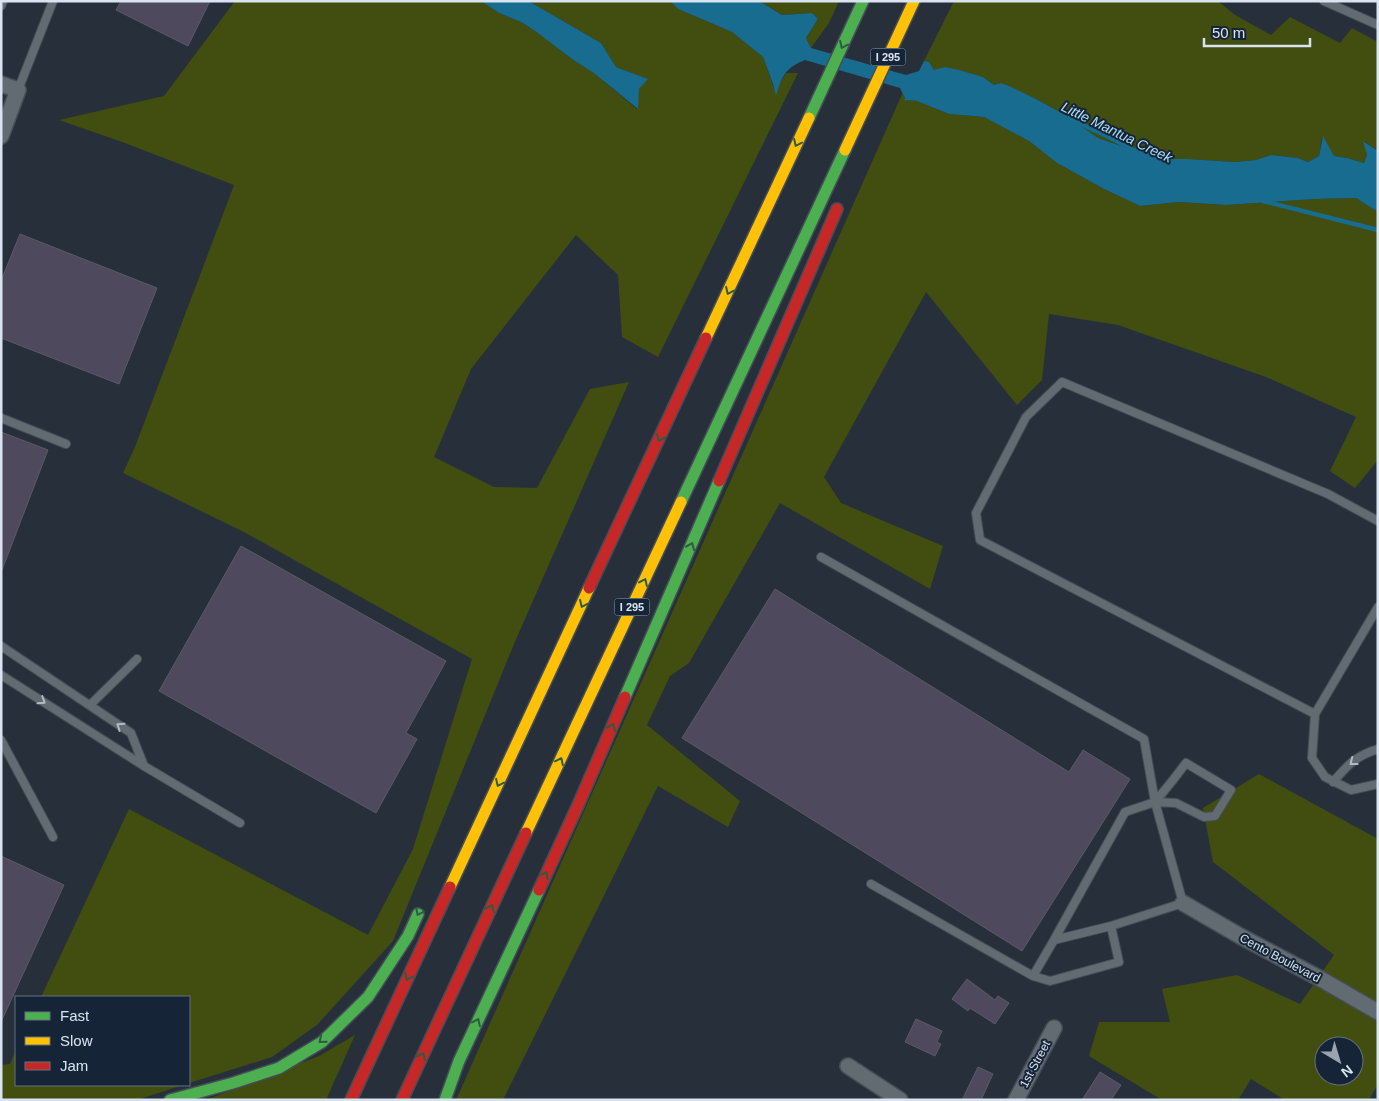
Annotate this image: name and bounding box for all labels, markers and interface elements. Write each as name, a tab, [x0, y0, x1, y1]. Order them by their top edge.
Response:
scale bar	[1204, 15, 1310, 47]
text: 50 m	[1212, 24, 1245, 41]
one-way arrow	[839, 40, 849, 49]
road number: I 295	[870, 48, 906, 66]
water label: Little Mantua Creek	[1059, 98, 1176, 166]
one-way arrow	[793, 138, 804, 147]
one-way arrow	[724, 286, 735, 295]
one-way arrow	[655, 433, 666, 442]
one-way arrow	[685, 542, 696, 551]
one-way arrow	[637, 578, 648, 587]
road number: I 295	[614, 598, 650, 616]
one-way arrow	[578, 599, 589, 608]
one-way arrow	[37, 695, 46, 704]
one-way arrow	[117, 723, 126, 732]
one-way arrow	[606, 723, 617, 732]
one-way arrow	[1349, 756, 1359, 765]
one-way arrow	[554, 757, 564, 766]
one-way arrow	[495, 777, 505, 786]
one-way arrow	[539, 871, 550, 880]
one-way arrow	[485, 904, 495, 913]
one-way arrow	[415, 907, 425, 916]
street label: Cento Boulevard	[1237, 931, 1323, 985]
one-way arrow	[403, 972, 414, 981]
legend	[15, 996, 190, 1086]
text: Fast	[60, 1007, 90, 1024]
one-way arrow	[471, 1018, 481, 1027]
text: Slow	[60, 1032, 93, 1049]
one-way arrow	[319, 1035, 328, 1043]
north arrow	[1314, 1036, 1364, 1086]
street label: 1st Street	[1017, 1037, 1054, 1090]
one-way arrow	[416, 1052, 427, 1061]
text: Jam	[60, 1057, 88, 1074]
text: N	[1338, 1062, 1356, 1081]

